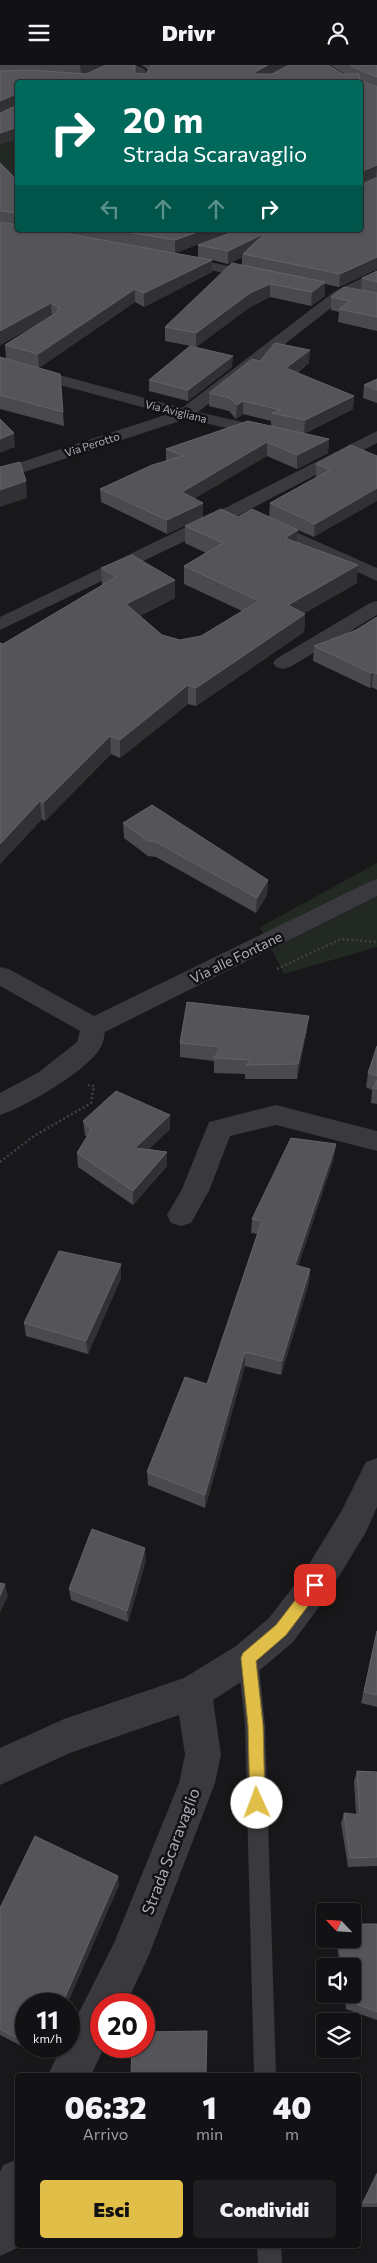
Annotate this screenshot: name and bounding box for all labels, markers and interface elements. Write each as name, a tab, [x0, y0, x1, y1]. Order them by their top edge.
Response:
icon: menu	[25, 19, 53, 47]
text: Drivr	[162, 19, 215, 46]
icon: person	[324, 19, 352, 47]
text: 20 m	[123, 97, 203, 140]
icon: right	[40, 100, 105, 165]
text: Strada Scaravaglio	[123, 140, 307, 167]
icon: left	[96, 195, 124, 223]
icon: ahead	[149, 195, 177, 223]
icon: ahead	[202, 195, 230, 223]
icon: right	[255, 195, 283, 223]
street label: Via Avigliana	[144, 397, 208, 425]
street label: Via Perotto	[63, 429, 122, 459]
street label: Via alle Fontane	[187, 927, 285, 987]
pin	[294, 1564, 336, 1606]
icon: arrive	[301, 1571, 329, 1599]
position arrow	[230, 1776, 282, 1828]
street label: Strada Scaravaglio	[137, 1785, 203, 1917]
north arrow	[316, 1903, 361, 1947]
map controls	[316, 1903, 361, 2058]
button: sound	[316, 1958, 361, 2003]
speed limit sign: 20	[90, 1993, 155, 2058]
text: 11	[36, 2004, 59, 2034]
button: layers	[316, 2013, 361, 2058]
text: km/h	[33, 2031, 62, 2045]
text: 06:32	[64, 2088, 146, 2125]
text: 1	[203, 2088, 217, 2125]
text: 40	[273, 2088, 312, 2125]
text: Arrivo	[83, 2124, 128, 2143]
text: min	[196, 2124, 223, 2143]
text: m	[285, 2124, 299, 2143]
button: Esci	[40, 2180, 183, 2238]
button: Condividi	[193, 2180, 336, 2238]

